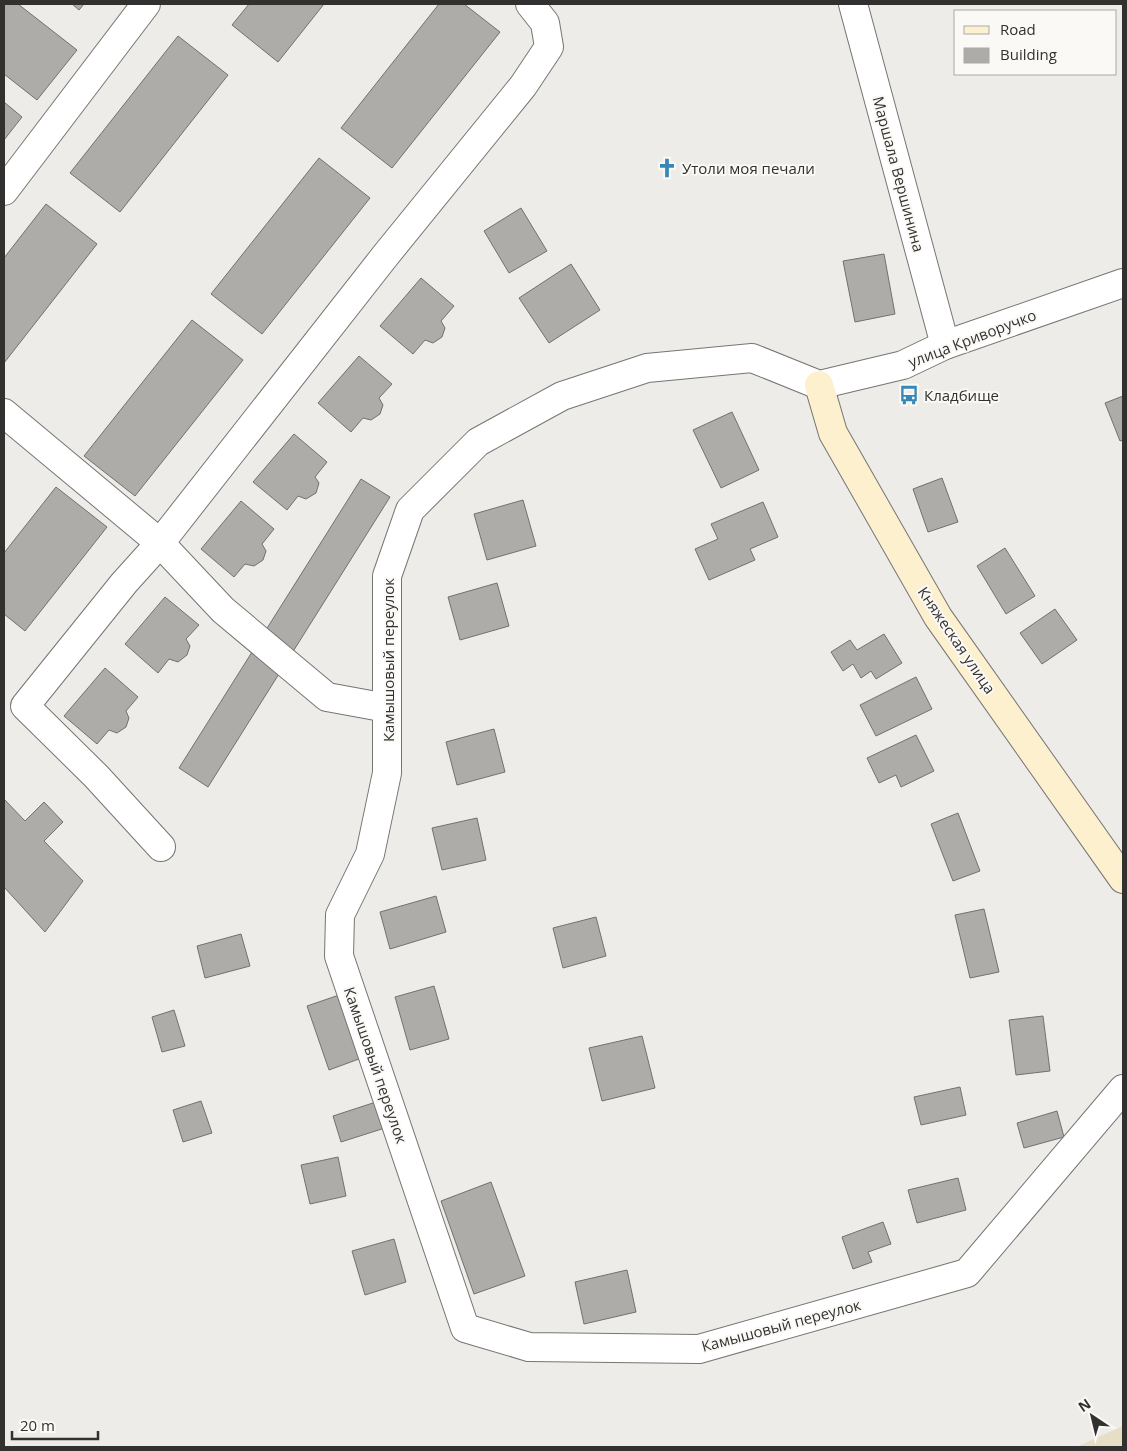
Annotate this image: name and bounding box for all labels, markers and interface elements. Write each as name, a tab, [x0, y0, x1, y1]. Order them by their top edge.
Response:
legend	[954, 10, 1117, 75]
text: Road	[1000, 19, 1036, 39]
text: Building	[1000, 44, 1057, 64]
street label: Маршала Вершинина	[869, 94, 929, 254]
church icon: Утоли моя печали	[656, 157, 678, 179]
place label: Утоли моя печали	[682, 158, 815, 178]
street label: улица Криворучко	[905, 304, 1039, 372]
bus stop icon: Кладбище	[898, 384, 920, 406]
place label: Кладбище	[924, 385, 999, 405]
street label: Камышовый переулок	[378, 578, 398, 742]
street label: Княжеская улица	[914, 582, 1000, 698]
street label: Камышовый переулок	[340, 984, 412, 1146]
street label: Камышовый переулок	[699, 1294, 863, 1356]
north arrow	[1067, 1391, 1117, 1441]
text: N	[1074, 1394, 1094, 1416]
scale bar	[12, 1408, 99, 1440]
text: 20 m	[20, 1415, 55, 1435]

